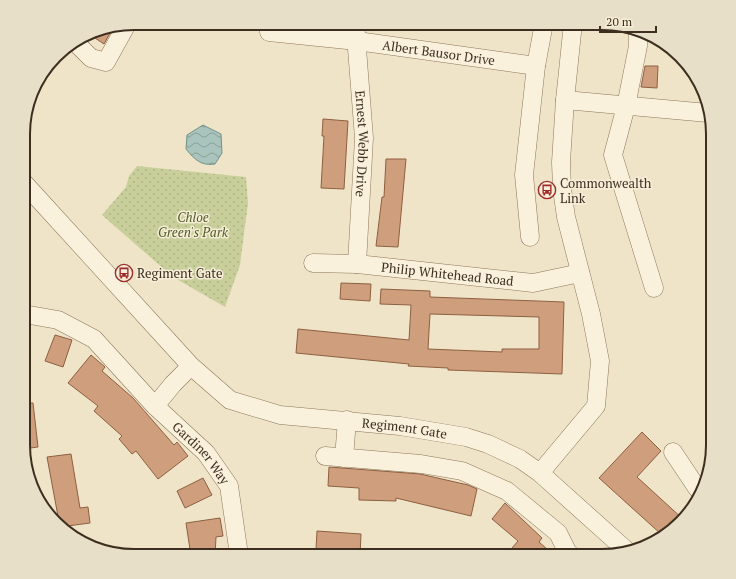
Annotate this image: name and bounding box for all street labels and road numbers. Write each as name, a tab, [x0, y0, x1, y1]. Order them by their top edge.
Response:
street label: Albert Bausor Drive	[381, 36, 496, 69]
street label: Ernest Webb Drive	[351, 90, 373, 197]
street label: Philip Whitehead Road	[380, 258, 515, 290]
street label: Regiment Gate	[361, 414, 449, 443]
street label: Gardiner Way	[169, 418, 234, 488]

